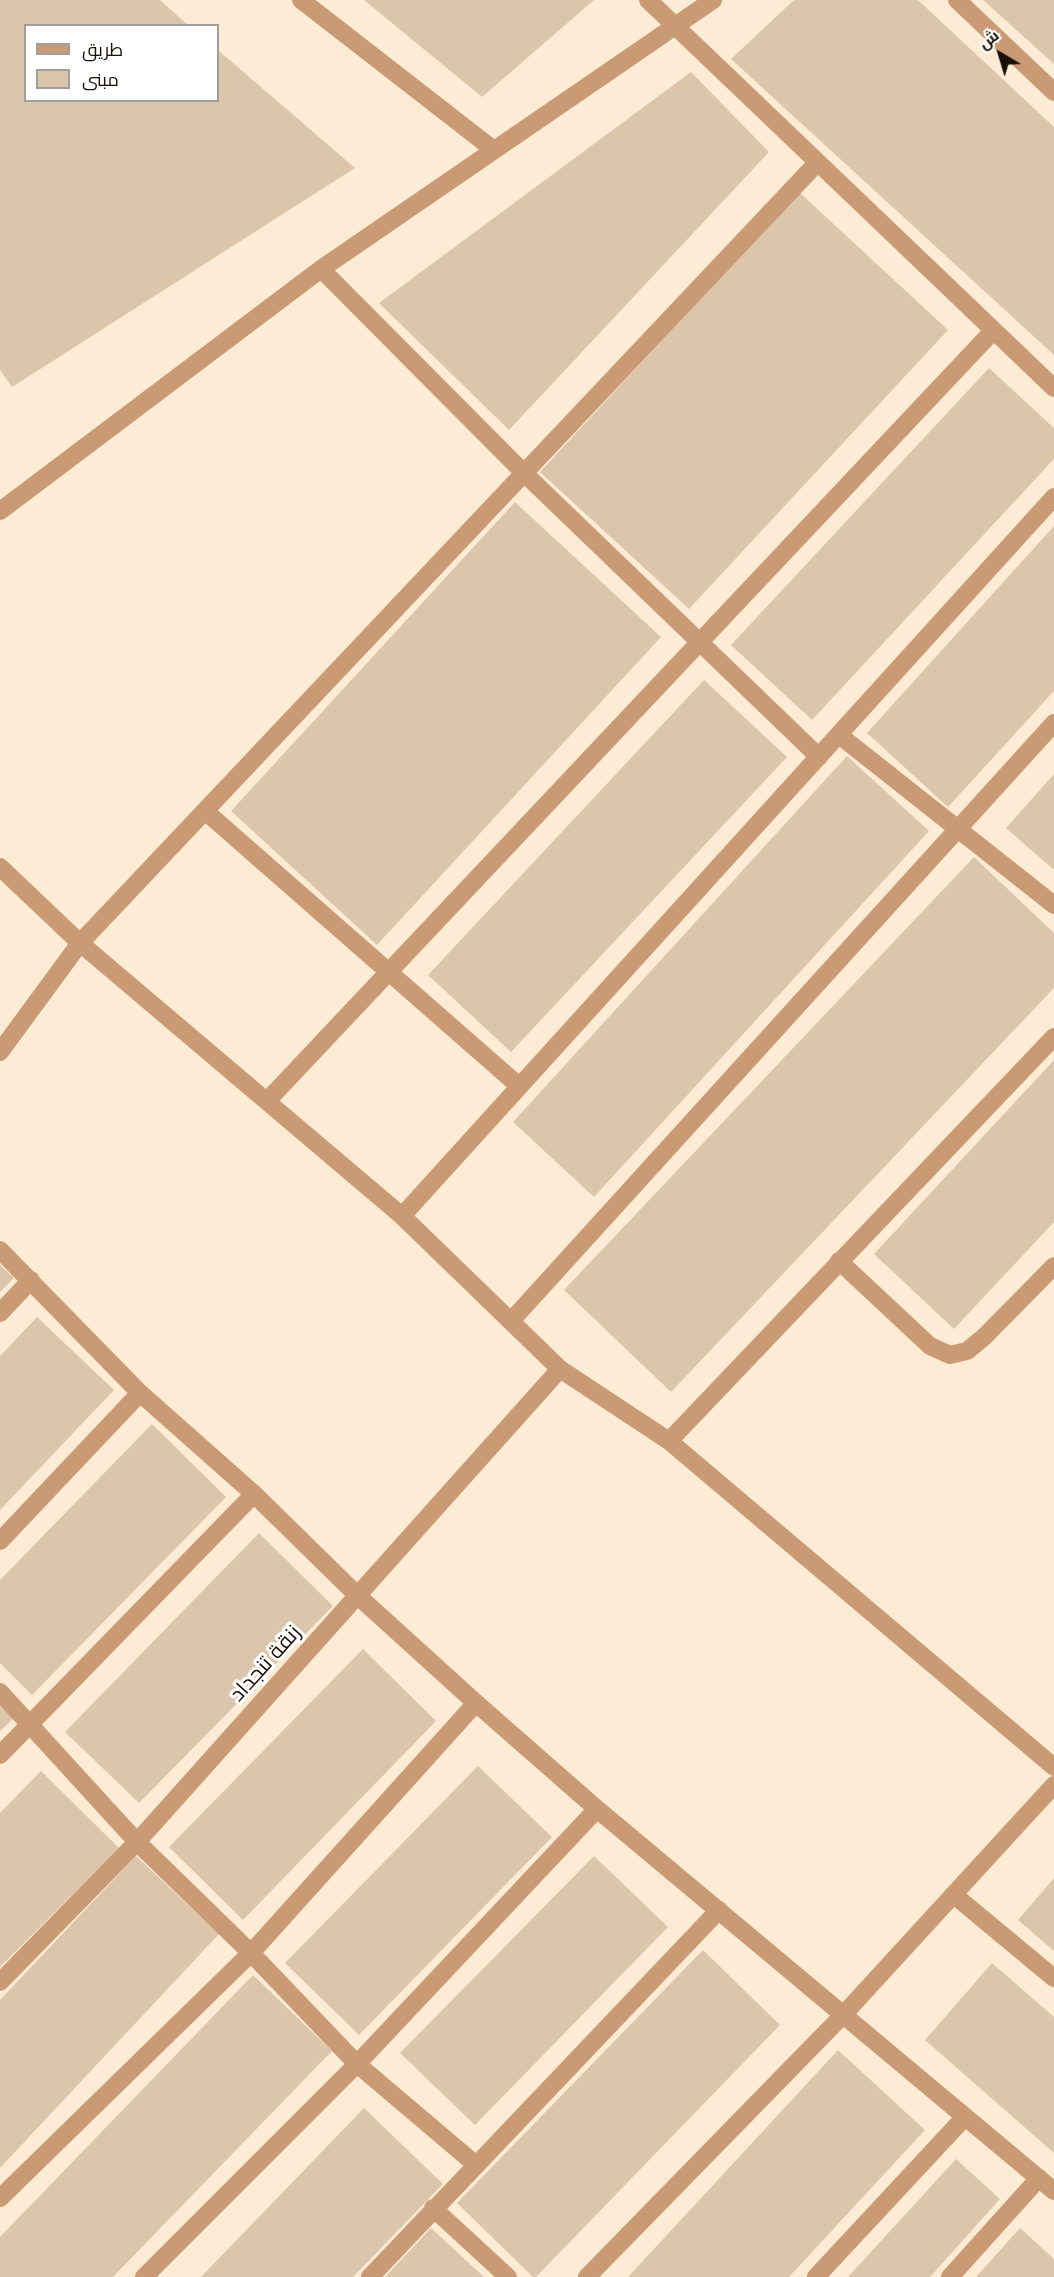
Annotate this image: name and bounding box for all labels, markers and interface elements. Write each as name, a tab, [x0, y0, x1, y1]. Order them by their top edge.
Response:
legend	[24, 24, 219, 102]
north arrow	[970, 24, 1030, 84]
text: ش	[975, 26, 1002, 52]
text: طريق	[82, 40, 123, 60]
text: مبنى	[82, 70, 119, 90]
street label: زنقة تنجداد	[225, 1621, 307, 1707]

